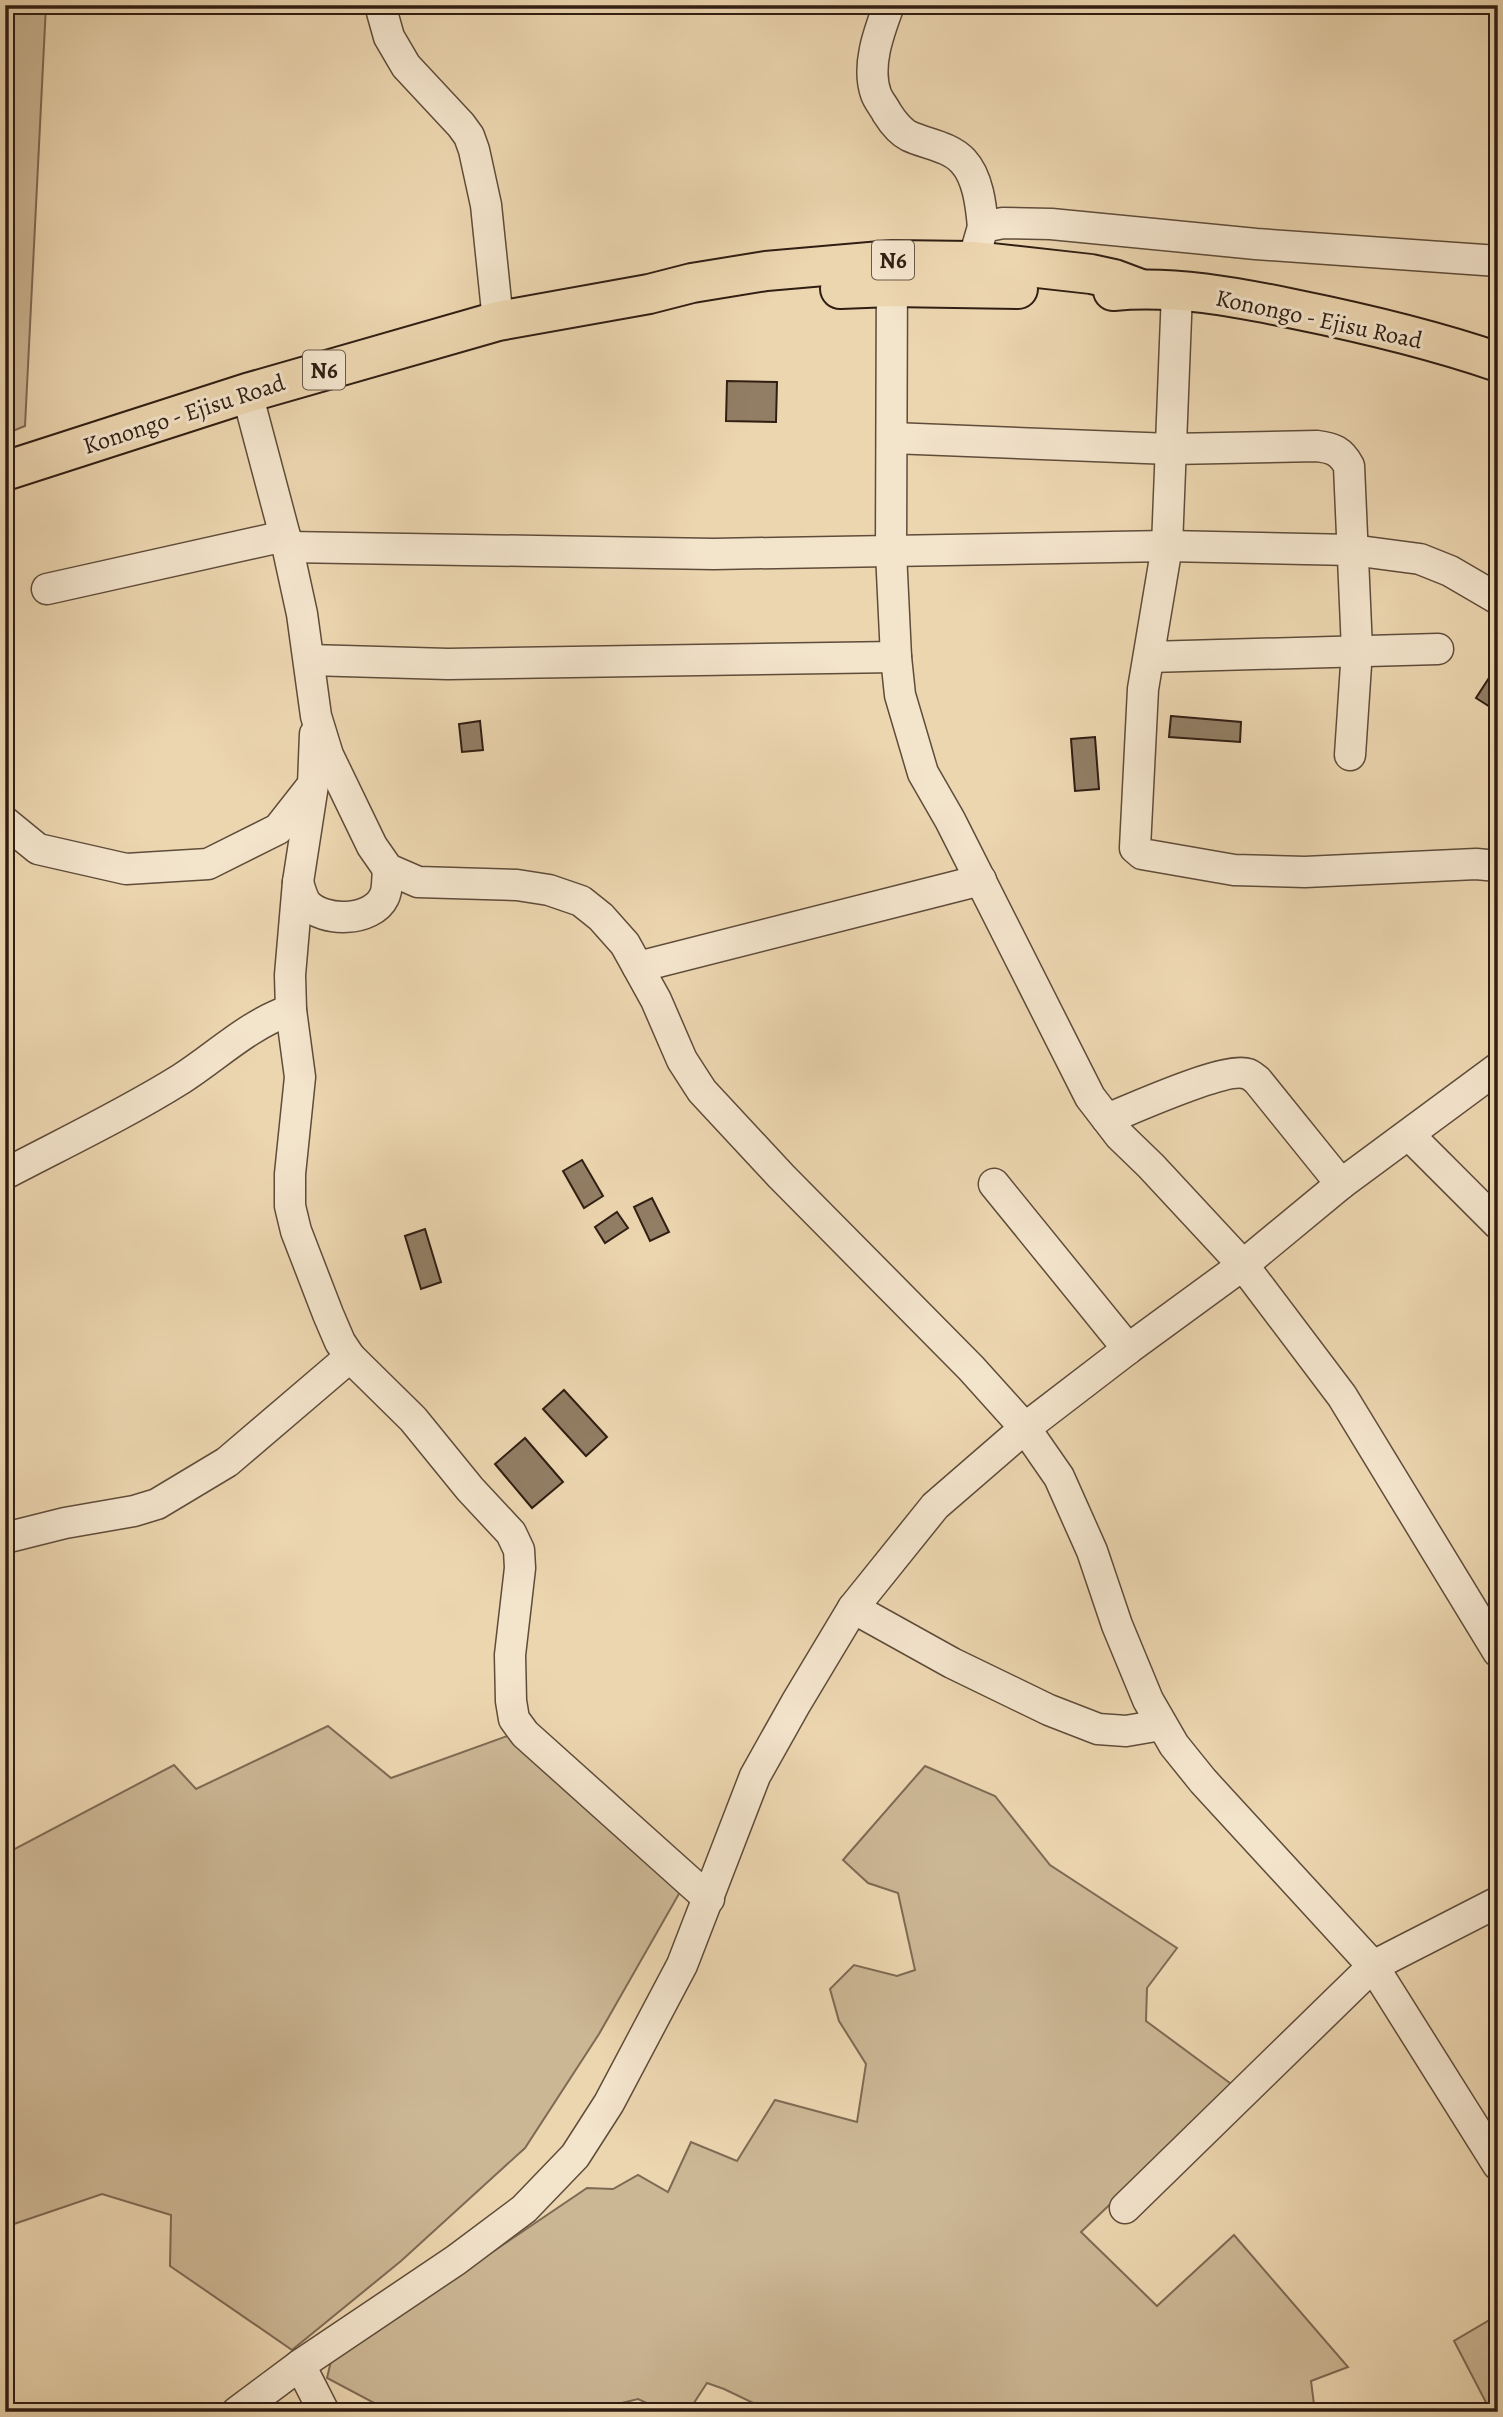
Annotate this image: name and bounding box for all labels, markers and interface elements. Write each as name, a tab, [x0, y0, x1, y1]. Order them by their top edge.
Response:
road number: N6	[872, 241, 914, 280]
street label: Konongo - Ejisu Road	[1213, 281, 1425, 357]
road number: N6	[303, 350, 345, 390]
street label: Konongo - Ejisu Road	[79, 366, 289, 462]

